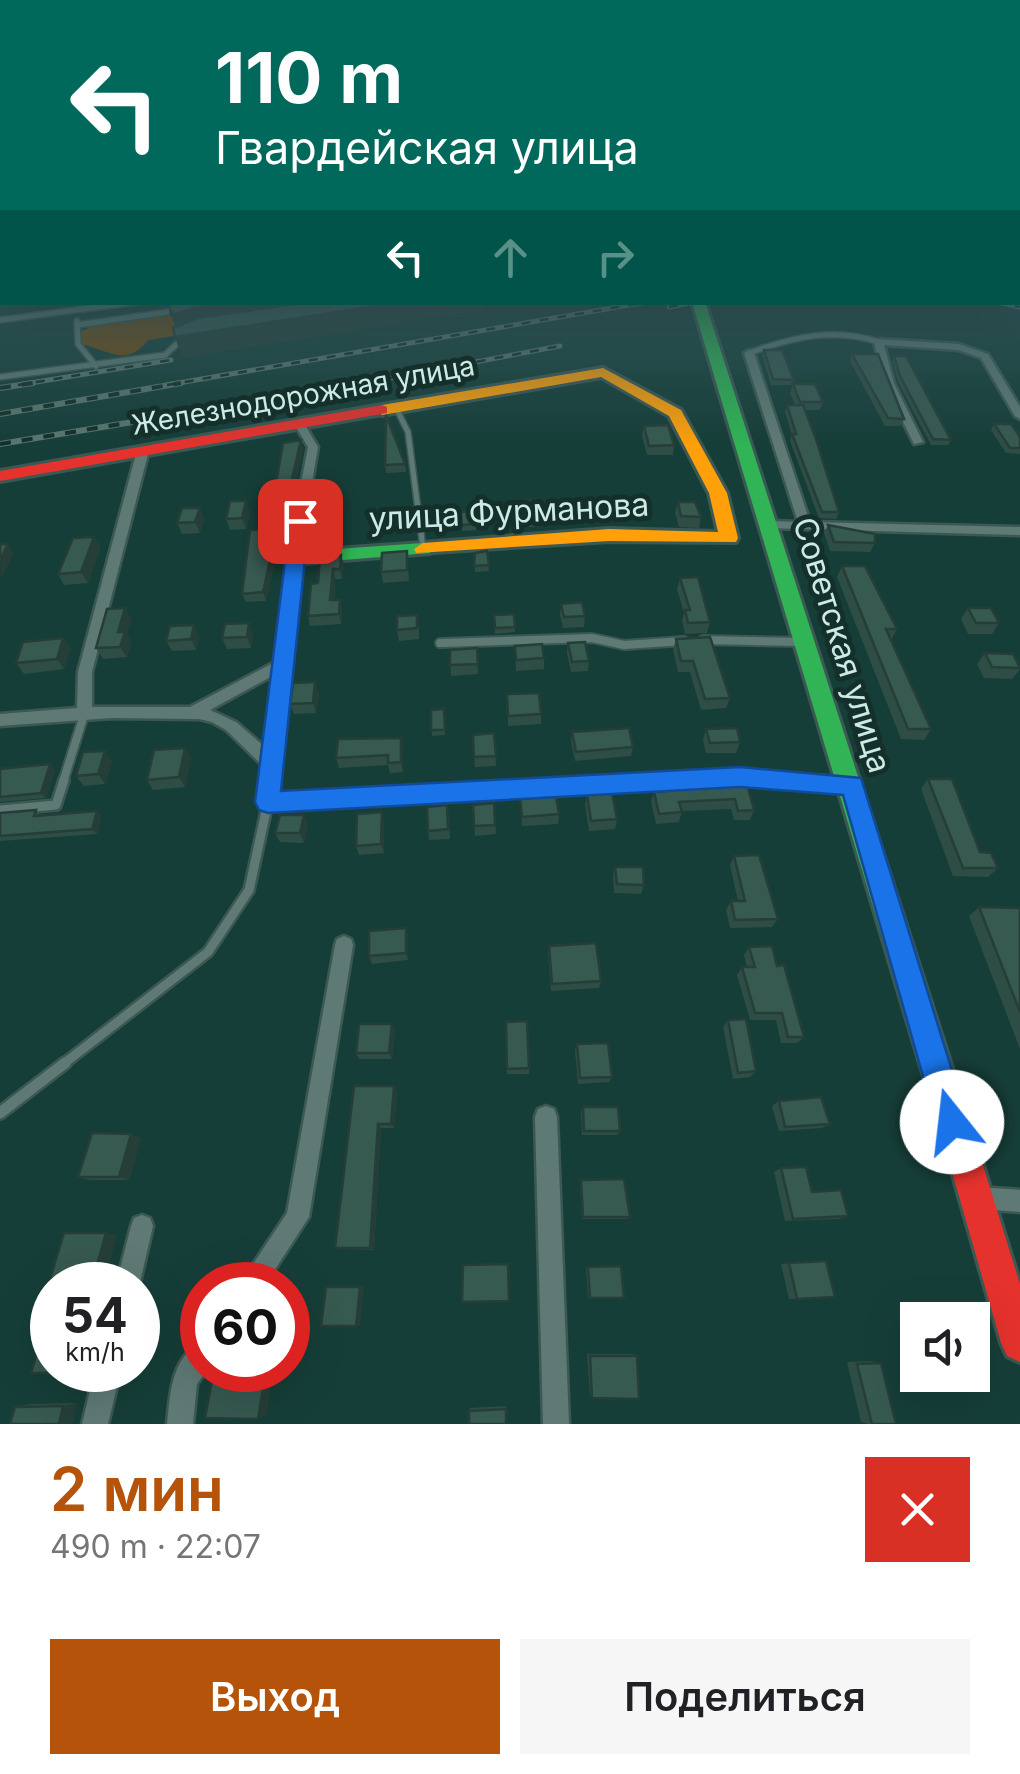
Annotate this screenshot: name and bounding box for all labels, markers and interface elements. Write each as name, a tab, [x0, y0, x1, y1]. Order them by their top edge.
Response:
text: 110 m	[215, 35, 403, 120]
icon: left	[50, 40, 180, 170]
text: Гвардейская улица	[215, 120, 639, 175]
icon: left	[378, 230, 433, 285]
icon: ahead	[483, 230, 538, 285]
icon: right	[588, 230, 643, 285]
street label: Железнодорожная улица	[129, 348, 477, 442]
pin	[258, 479, 343, 564]
street label: улица Фурманова	[368, 485, 650, 538]
icon: arrive	[273, 494, 328, 549]
street label: Советская улица	[785, 512, 900, 777]
position arrow	[900, 1070, 1004, 1174]
speed limit sign: 60	[180, 1262, 310, 1392]
text: 54	[62, 1285, 128, 1345]
map controls	[900, 1302, 990, 1392]
button: sound	[900, 1302, 990, 1392]
text: km/h	[65, 1337, 125, 1367]
text: 2 мин	[50, 1453, 224, 1525]
button: close	[865, 1457, 970, 1562]
text: 490 m · 22:07	[50, 1527, 261, 1566]
button: Выход	[50, 1639, 500, 1754]
button: Поделиться	[520, 1639, 970, 1754]

